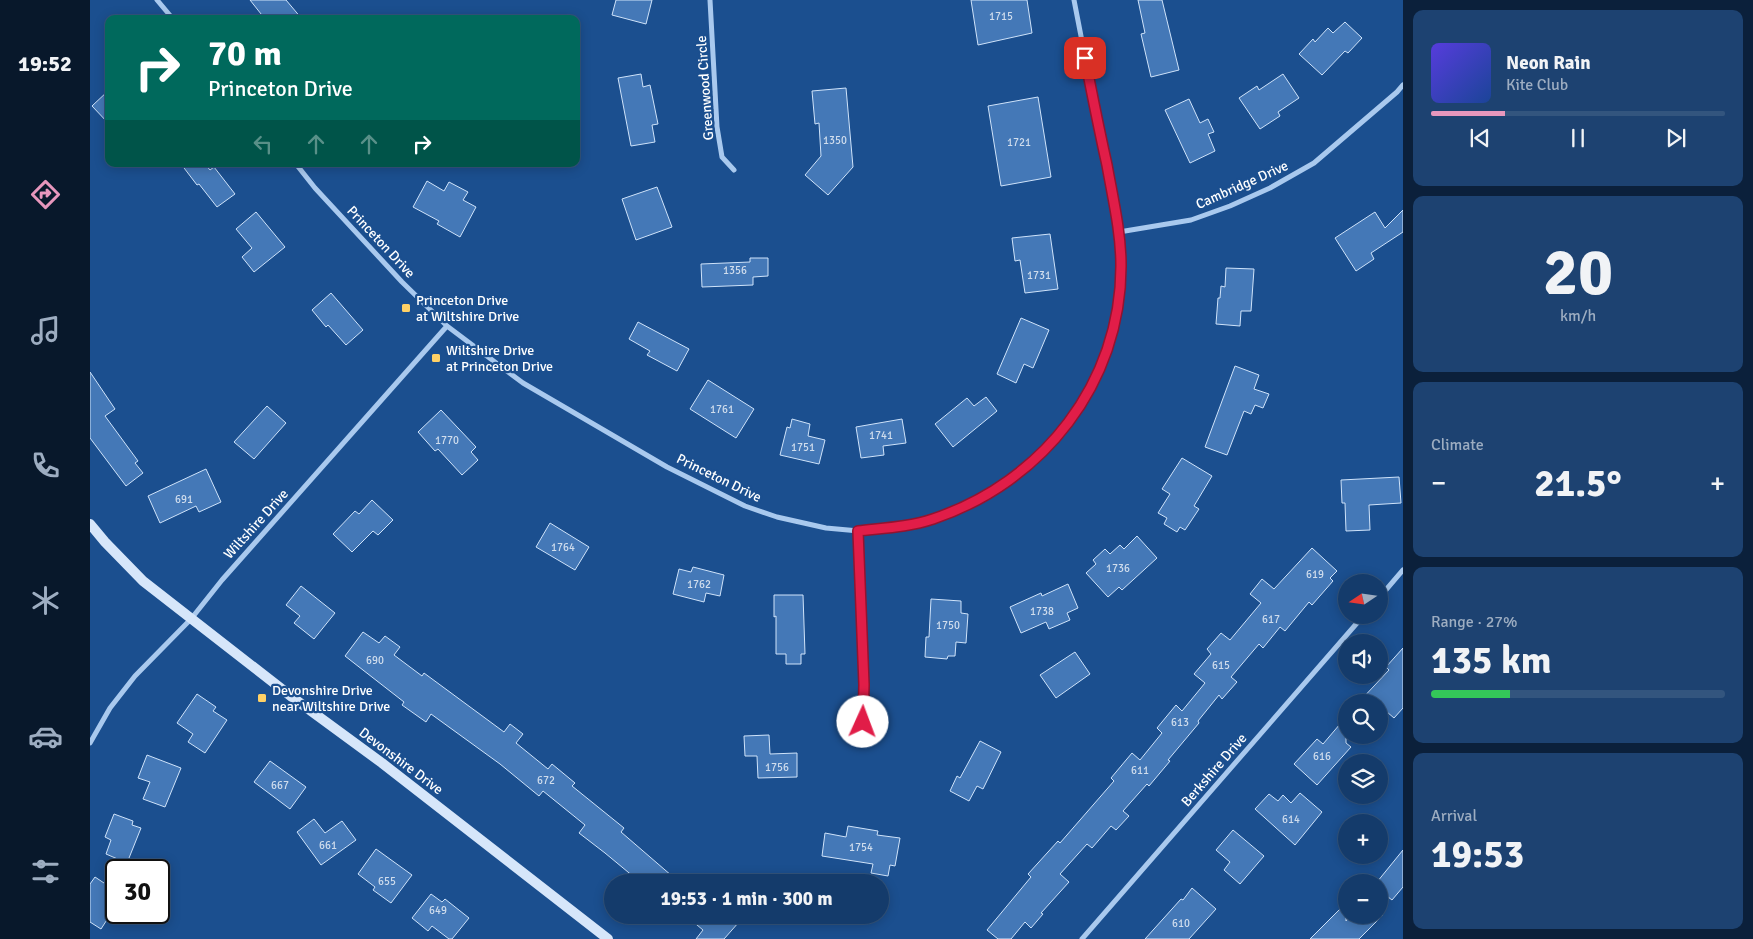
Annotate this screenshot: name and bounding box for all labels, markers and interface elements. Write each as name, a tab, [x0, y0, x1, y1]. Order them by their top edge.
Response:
house number: 1715	[989, 10, 1013, 23]
text: 70 m	[208, 32, 282, 75]
icon: right	[125, 35, 190, 100]
street label: Greenwood Circle	[693, 35, 717, 141]
pin	[1064, 37, 1106, 79]
icon: arrive	[1071, 44, 1099, 72]
text: 19:52	[18, 50, 72, 77]
text: Neon Rain	[1506, 51, 1591, 75]
text: Princeton Drive	[208, 75, 353, 102]
text: Kite Club	[1506, 75, 1568, 95]
icon: previous	[1466, 124, 1494, 152]
icon: pause	[1564, 124, 1592, 152]
icon: next	[1662, 124, 1690, 152]
icon: left	[249, 130, 277, 158]
icon: ahead	[302, 130, 330, 158]
icon: ahead	[355, 130, 383, 158]
icon: right	[408, 130, 436, 158]
house number: 1350	[823, 134, 847, 147]
house number: 1721	[1007, 136, 1031, 149]
street label: Cambridge Drive	[1193, 157, 1291, 213]
icon: directions	[28, 177, 63, 212]
street label: Princeton Drive	[343, 202, 419, 282]
text: 20	[1543, 233, 1613, 313]
house number: 1356	[723, 264, 747, 277]
house number: 1731	[1027, 269, 1051, 282]
place label: Princeton Drive at Wiltshire Drive	[416, 292, 519, 325]
marker: Princeton Drive at Wiltshire Drive	[400, 302, 412, 314]
text: km/h	[1560, 306, 1596, 326]
icon: music	[28, 313, 63, 348]
place label: Wiltshire Drive at Princeton Drive	[446, 342, 553, 375]
marker: Wiltshire Drive at Princeton Drive	[430, 352, 442, 364]
house number: 1761	[710, 403, 734, 416]
house number: 1741	[869, 429, 893, 442]
house number: 1770	[435, 434, 459, 447]
text: Climate	[1431, 435, 1484, 455]
house number: 1751	[791, 441, 815, 454]
icon: phone	[28, 448, 63, 483]
street label: Princeton Drive	[674, 450, 764, 506]
text: 21.5°	[1534, 460, 1622, 507]
text: −	[1431, 466, 1446, 500]
text: +	[1710, 466, 1725, 500]
street label: Wiltshire Drive	[220, 485, 292, 563]
house number: 691	[175, 493, 193, 506]
house number: 1764	[551, 541, 575, 554]
house number: 1736	[1106, 562, 1130, 575]
house number: 619	[1306, 568, 1324, 581]
north arrow	[1338, 574, 1388, 624]
map controls	[1338, 574, 1388, 924]
house number: 1762	[687, 578, 711, 591]
icon: climate	[28, 583, 63, 618]
house number: 1738	[1030, 605, 1054, 618]
text: Range · 27%	[1431, 612, 1517, 632]
house number: 617	[1262, 613, 1280, 626]
house number: 1750	[936, 619, 960, 632]
button: sound	[1338, 634, 1388, 684]
text: 135 km	[1431, 637, 1552, 684]
house number: 690	[366, 654, 384, 667]
house number: 615	[1212, 659, 1230, 672]
place label: Devonshire Drive near Wiltshire Drive	[272, 682, 390, 715]
marker: Devonshire Drive near Wiltshire Drive	[256, 692, 268, 704]
button: search	[1338, 694, 1388, 744]
position arrow	[836, 695, 888, 747]
house number: 613	[1171, 716, 1189, 729]
icon: car	[28, 719, 63, 754]
street label: Devonshire Drive	[356, 724, 446, 798]
street label: Berkshire Drive	[1178, 730, 1250, 810]
house number: 616	[1313, 750, 1331, 763]
button: layers	[1338, 754, 1388, 804]
house number: 1756	[765, 761, 789, 774]
house number: 611	[1131, 764, 1149, 777]
house number: 672	[537, 774, 555, 787]
house number: 667	[271, 779, 289, 792]
text: Arrival	[1431, 806, 1477, 826]
house number: 614	[1282, 813, 1300, 826]
button: +	[1338, 814, 1388, 864]
text: 19:53	[1431, 831, 1524, 878]
house number: 661	[319, 839, 337, 852]
house number: 1754	[849, 841, 873, 854]
icon: filters	[28, 854, 63, 889]
speed limit sign: 30	[105, 859, 170, 924]
button: −	[1338, 874, 1388, 924]
house number: 655	[378, 875, 396, 888]
text: 19:53 · 1 min · 300 m	[660, 887, 833, 911]
house number: 649	[429, 904, 447, 917]
house number: 610	[1172, 917, 1190, 930]

